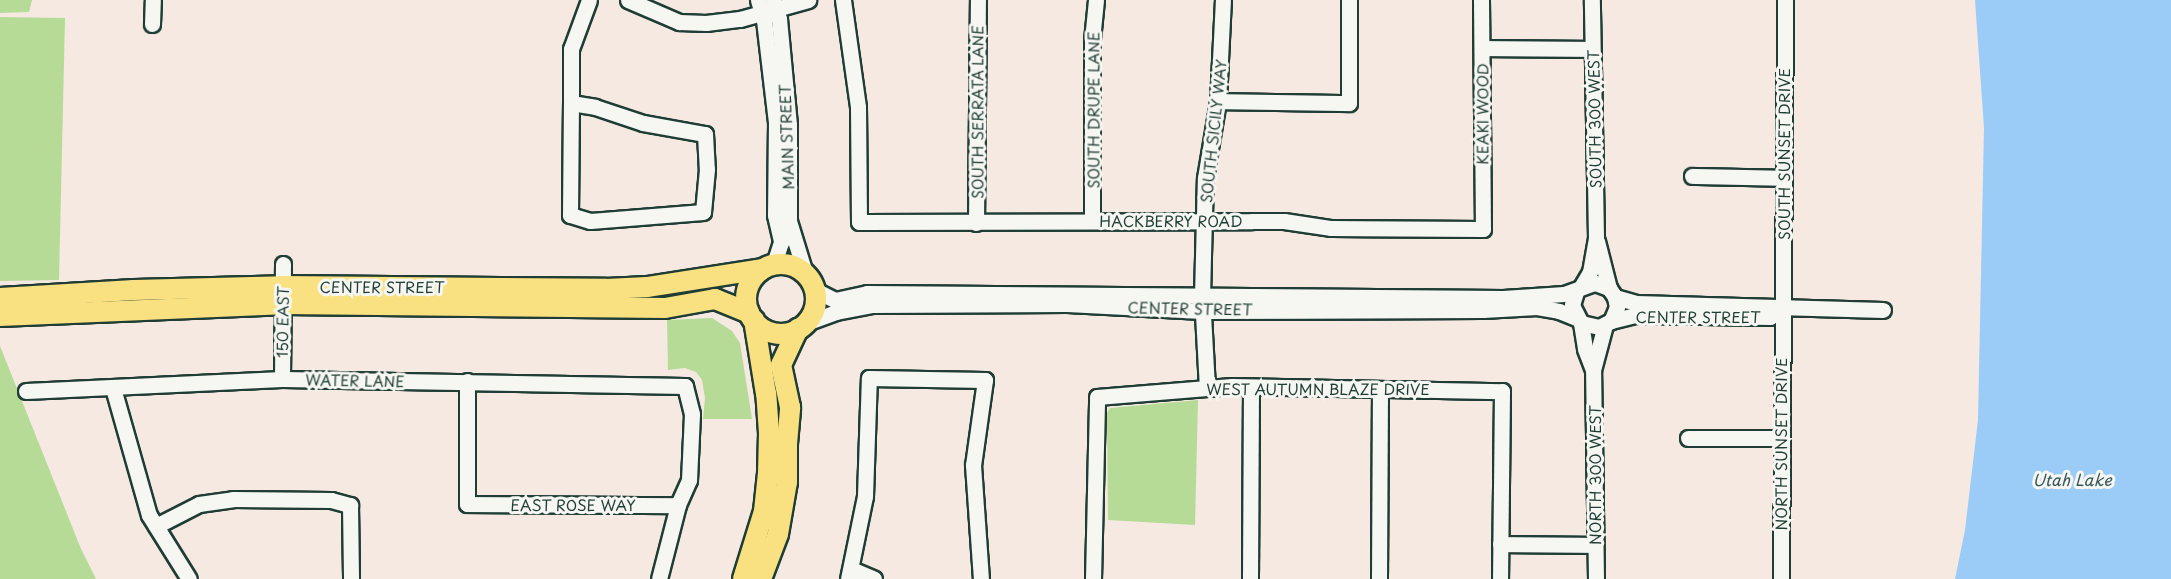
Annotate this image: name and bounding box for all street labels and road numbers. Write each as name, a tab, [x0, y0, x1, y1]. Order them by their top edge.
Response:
street label: SOUTH SERRATA LANE	[968, 25, 986, 199]
street label: SOUTH DRUPE LANE	[1084, 32, 1102, 188]
street label: SOUTH 300 WEST	[1584, 49, 1604, 189]
street label: SOUTH SICILY WAY	[1196, 58, 1230, 204]
street label: KEAKI WOOD	[1473, 62, 1491, 166]
street label: SOUTH SUNSET DRIVE	[1775, 68, 1793, 240]
street label: MAIN STREET	[775, 84, 797, 190]
street label: HACKBERRY ROAD	[1099, 212, 1243, 230]
street label: CENTER STREET	[318, 278, 446, 296]
street label: 150 EAST	[272, 286, 292, 358]
street label: CENTER STREET	[1126, 298, 1254, 318]
street label: CENTER STREET	[1634, 308, 1762, 326]
street label: NORTH SUNSET DRIVE	[1772, 357, 1790, 531]
street label: WATER LANE	[304, 370, 406, 390]
street label: WEST AUTUMN BLAZE DRIVE	[1205, 380, 1431, 398]
street label: NORTH 300 WEST	[1586, 404, 1604, 546]
street label: EAST ROSE WAY	[510, 496, 636, 514]

